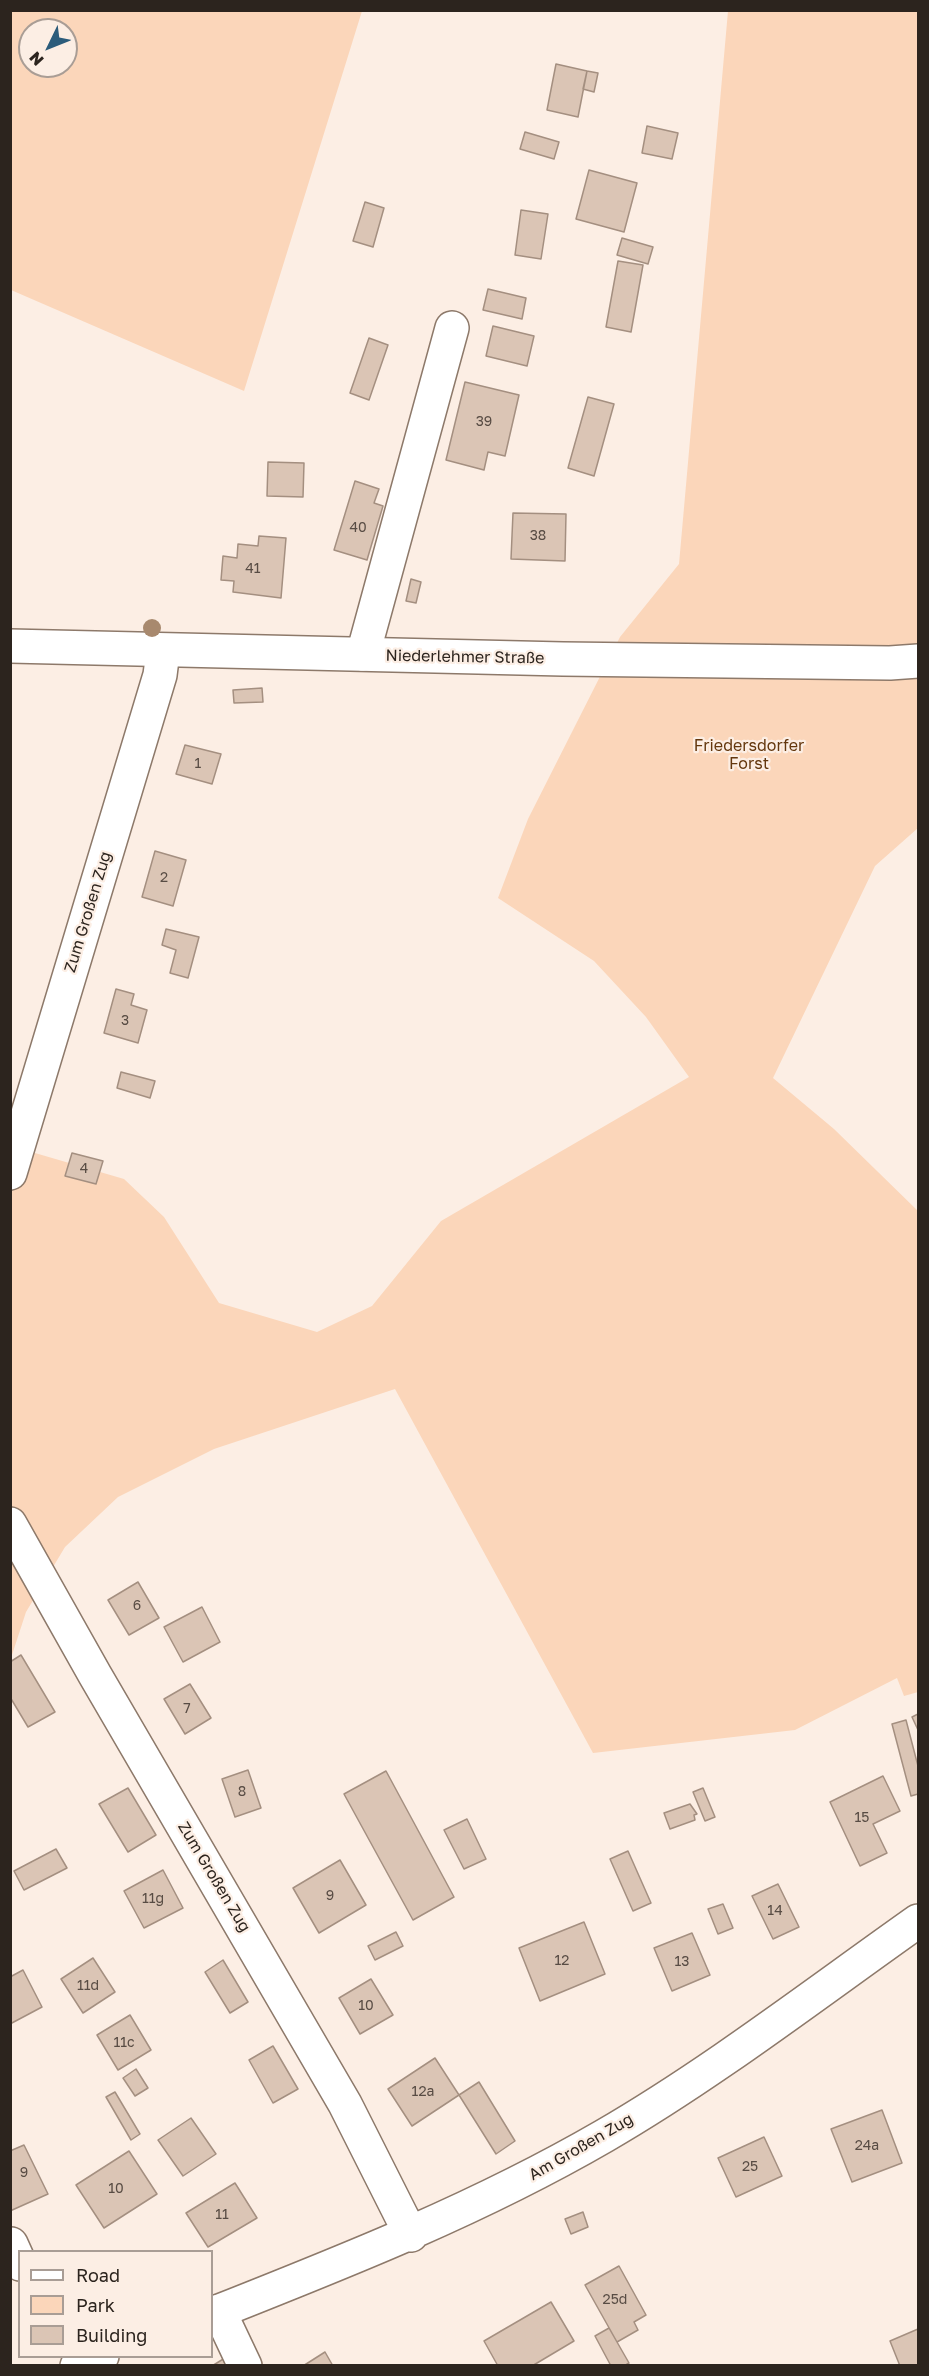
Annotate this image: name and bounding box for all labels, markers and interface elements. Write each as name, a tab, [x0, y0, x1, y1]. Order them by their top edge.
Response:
north arrow	[18, 18, 78, 78]
text: N	[25, 48, 48, 70]
house number: 39	[476, 414, 492, 430]
house number: 40	[349, 520, 367, 536]
house number: 38	[530, 528, 546, 544]
house number: 41	[245, 561, 261, 577]
street label: Niederlehmer Straße	[385, 646, 545, 668]
park label: Friedersdorfer Forst	[694, 736, 804, 774]
house number: 1	[195, 756, 201, 772]
street label: Zum Großen Zug	[61, 849, 115, 975]
house number: 2	[160, 870, 168, 886]
house number: 3	[121, 1013, 129, 1029]
house number: 4	[80, 1161, 88, 1177]
house number: 6	[133, 1598, 141, 1614]
house number: 7	[183, 1701, 191, 1717]
house number: 8	[238, 1784, 246, 1800]
house number: 15	[855, 1810, 869, 1826]
street label: Zum Großen Zug	[174, 1818, 254, 1936]
house number: 9	[326, 1888, 334, 1904]
house number: 11g	[142, 1891, 164, 1907]
house number: 14	[767, 1903, 783, 1919]
house number: 12	[555, 1953, 569, 1969]
house number: 13	[675, 1954, 689, 1970]
house number: 11d	[77, 1978, 99, 1994]
house number: 10	[358, 1998, 374, 2014]
house number: 11c	[113, 2035, 135, 2051]
house number: 12a	[412, 2084, 434, 2100]
street label: Am Großen Zug	[526, 2109, 636, 2185]
house number: 24a	[855, 2138, 879, 2154]
house number: 25	[742, 2159, 758, 2175]
house number: 9	[20, 2165, 28, 2181]
house number: 10	[108, 2181, 124, 2197]
house number: 11	[215, 2207, 229, 2223]
legend	[18, 2250, 213, 2358]
text: Road	[76, 2264, 120, 2286]
house number: 25d	[603, 2292, 627, 2308]
text: Park	[76, 2294, 115, 2316]
text: Building	[76, 2324, 147, 2346]

